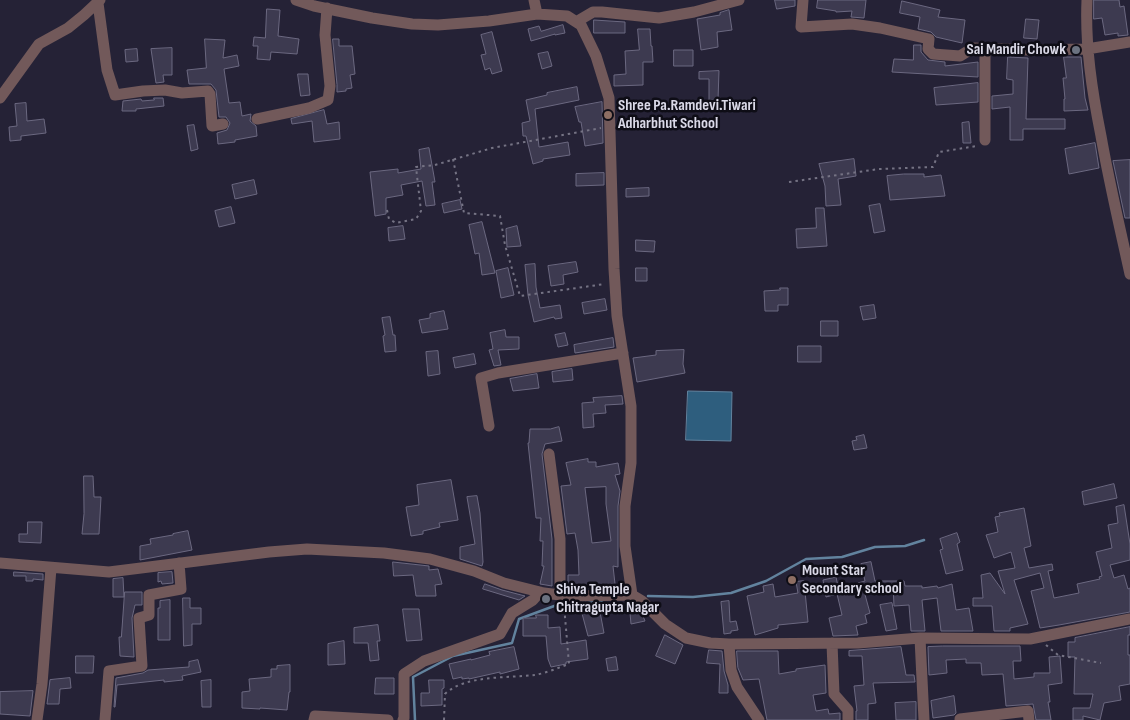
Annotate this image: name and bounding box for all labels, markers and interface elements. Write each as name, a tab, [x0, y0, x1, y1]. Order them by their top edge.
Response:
place label: Sai Mandir Chowk	[966, 40, 1066, 60]
marker: Sai Mandir Chowk	[1070, 44, 1082, 56]
place label: Shree Pa.Ramdevi.Tiwari Adharbhut School	[618, 96, 756, 134]
marker: Shree Pa.Ramdevi.Tiwari Adharbhut School	[602, 109, 614, 121]
place label: Mount Star Secondary school	[802, 561, 902, 599]
marker: Mount Star Secondary school	[786, 574, 798, 586]
place label: Shiva Temple Chitragupta Nagar	[556, 580, 659, 618]
marker: Shiva Temple Chitragupta Nagar	[540, 593, 552, 605]

